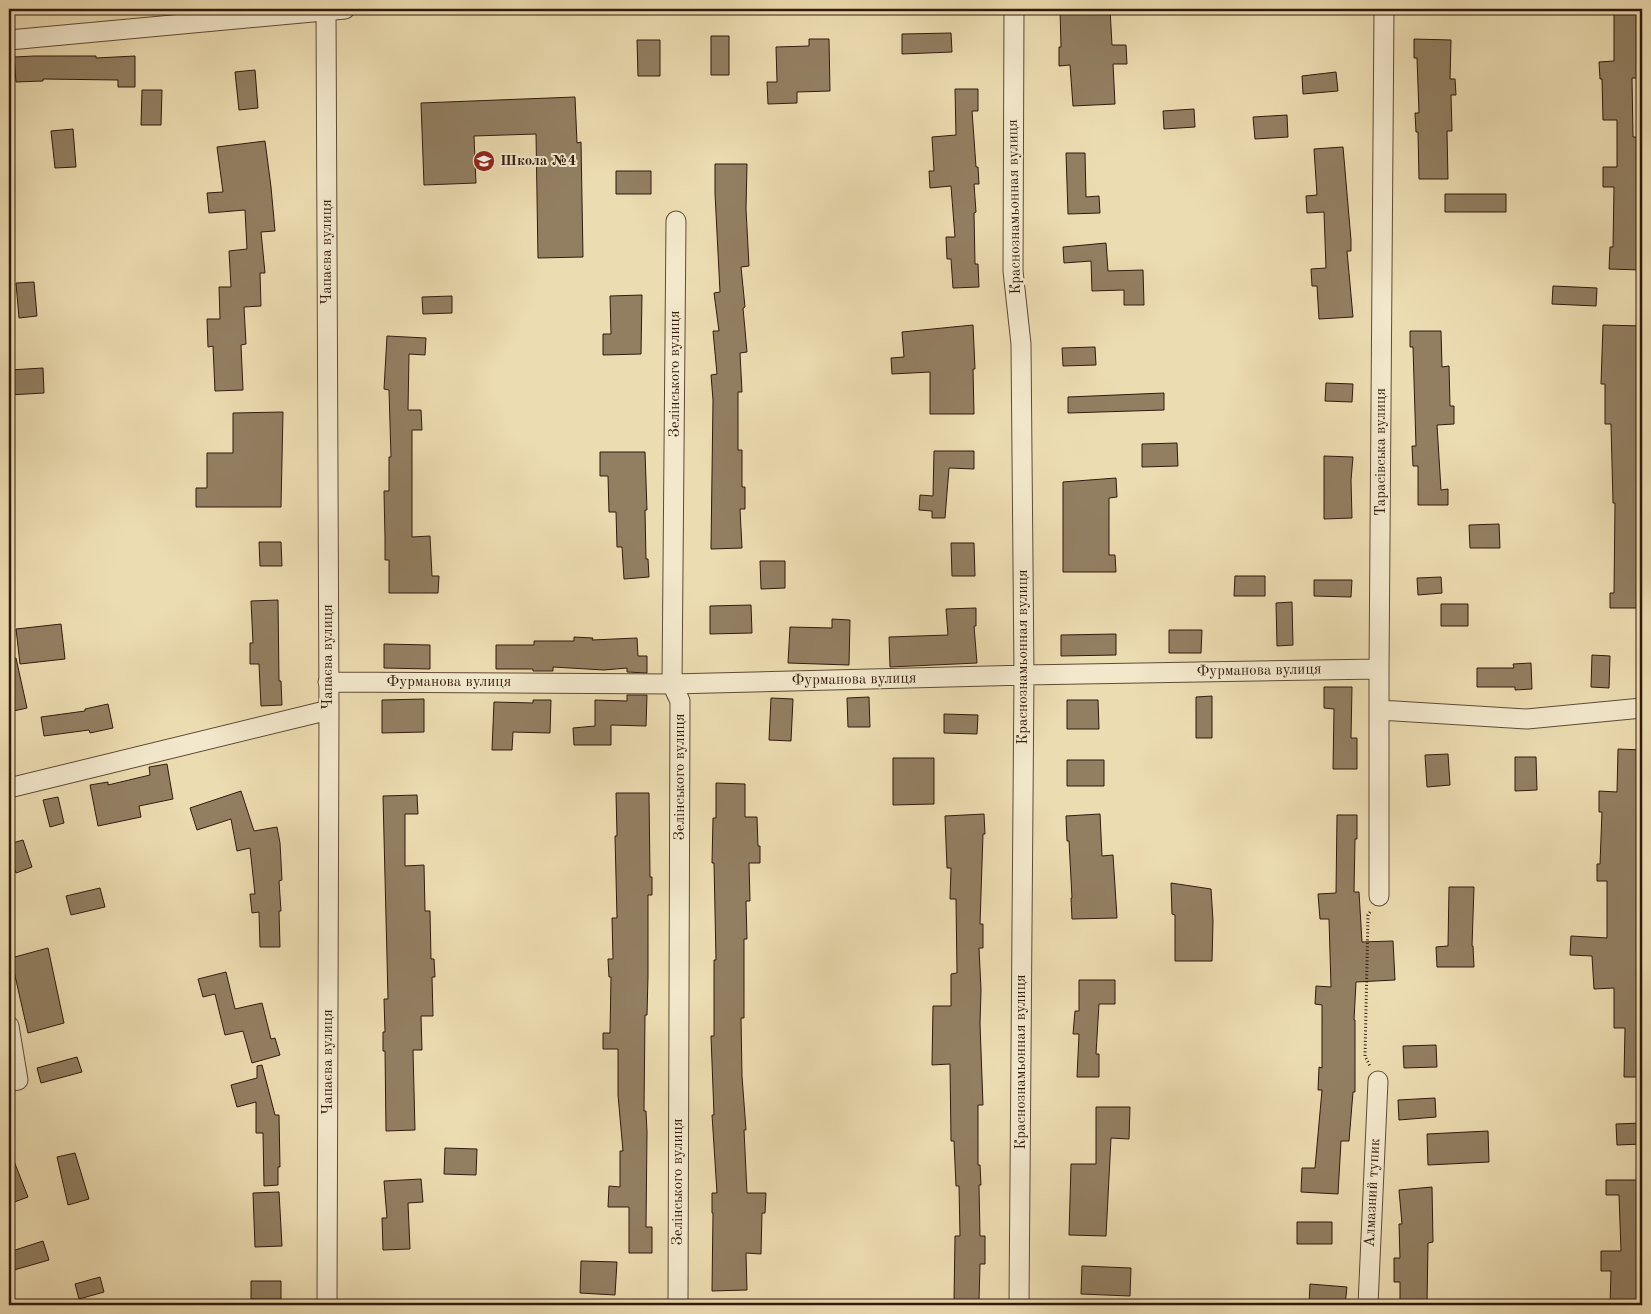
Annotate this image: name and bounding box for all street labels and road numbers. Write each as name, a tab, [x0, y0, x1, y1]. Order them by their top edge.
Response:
street label: Краснознамьонная вулиця	[1006, 119, 1024, 295]
street label: Чапаєва вулиця	[320, 199, 335, 305]
street label: Зелінського вулиця	[668, 310, 683, 438]
street label: Тарасівська вулиця	[1374, 388, 1389, 516]
street label: Краснознамьонная вулиця	[1016, 569, 1031, 745]
street label: Чапаєва вулиця	[321, 604, 336, 710]
street label: Фурманова вулиця	[1196, 662, 1322, 680]
street label: Фурманова вулиця	[791, 671, 917, 689]
street label: Фурманова вулиця	[387, 675, 512, 690]
street label: Зелінського вулиця	[673, 713, 688, 841]
street label: Краснознамьонная вулиця	[1014, 974, 1029, 1150]
street label: Чапаєва вулиця	[321, 1009, 336, 1115]
street label: Зелінського вулиця	[671, 1118, 686, 1246]
street label: Алмазний тупик	[1363, 1138, 1383, 1248]

